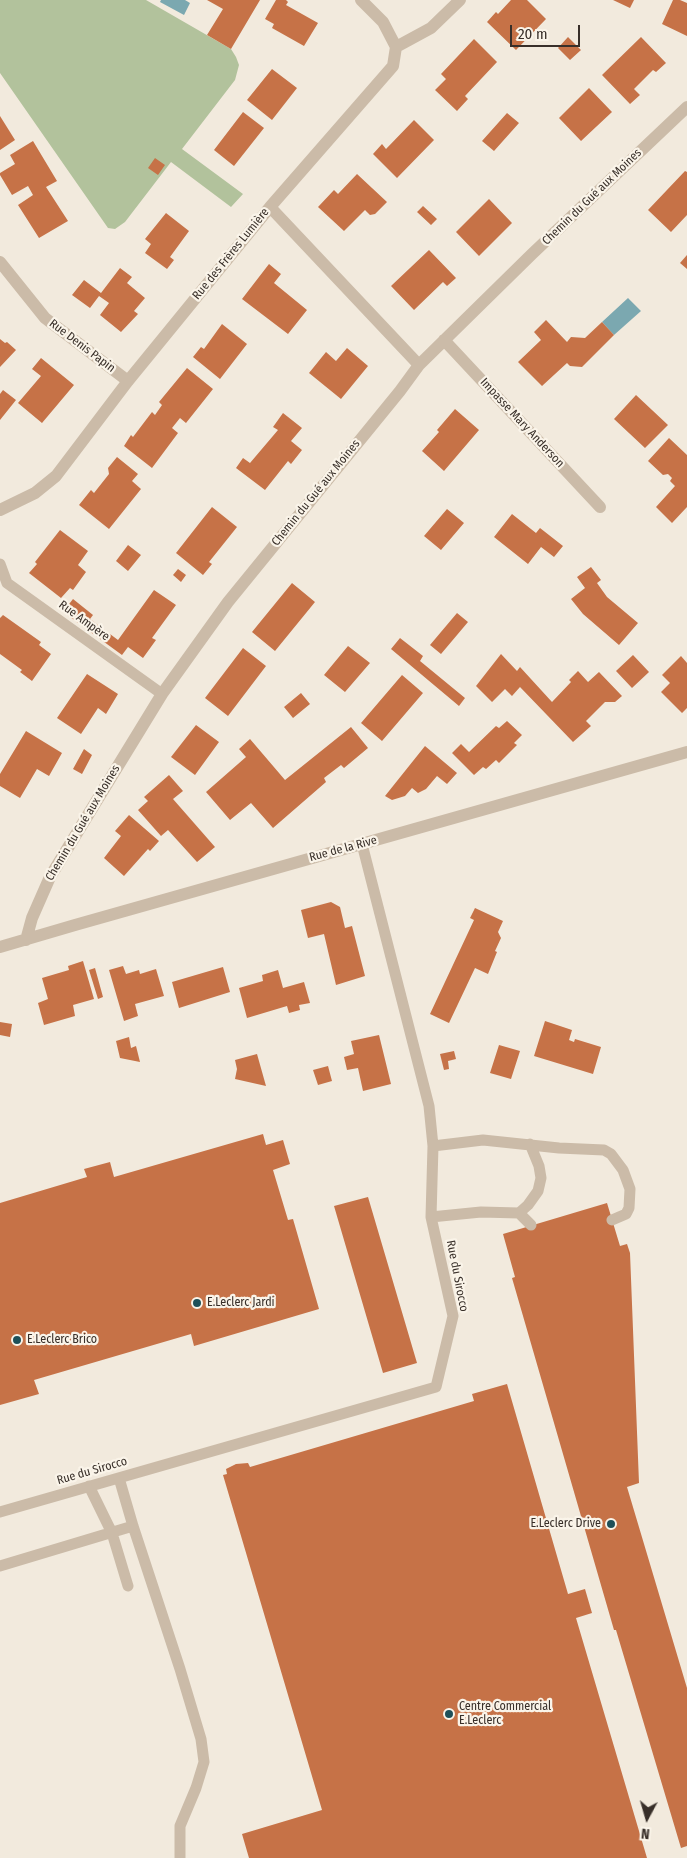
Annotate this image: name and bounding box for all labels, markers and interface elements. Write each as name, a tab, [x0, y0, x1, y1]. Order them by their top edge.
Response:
scale bar	[512, 15, 582, 47]
text: 20 m	[518, 25, 548, 43]
street label: Chemin du Gué aux Moines	[539, 146, 645, 248]
street label: Rue des Frères Lumière	[190, 205, 272, 303]
street label: Rue Denis Papin	[46, 316, 118, 376]
street label: Impasse Mary Anderson	[477, 375, 567, 471]
street label: Chemin du Gué aux Moines	[269, 437, 363, 549]
street label: Rue Ampère	[56, 598, 112, 644]
street label: Chemin du Gué aux Moines	[43, 762, 123, 884]
street label: Rue de la Rive	[308, 833, 378, 865]
street label: Rue du Sirocco	[443, 1239, 471, 1313]
place label: E.Leclerc Jardi	[207, 1296, 275, 1310]
marker: E.Leclerc Jardi	[191, 1297, 203, 1309]
place label: E.Leclerc Brico	[27, 1333, 97, 1347]
marker: E.Leclerc Brico	[11, 1334, 23, 1346]
street label: Rue du Sirocco	[55, 1454, 129, 1488]
place label: E.Leclerc Drive	[530, 1517, 601, 1531]
marker: E.Leclerc Drive	[605, 1518, 617, 1530]
place label: Centre Commercial E.Leclerc	[459, 1700, 551, 1728]
marker: Centre Commercial E.Leclerc	[443, 1708, 455, 1720]
north arrow	[622, 1793, 672, 1843]
text: N	[640, 1825, 650, 1842]

